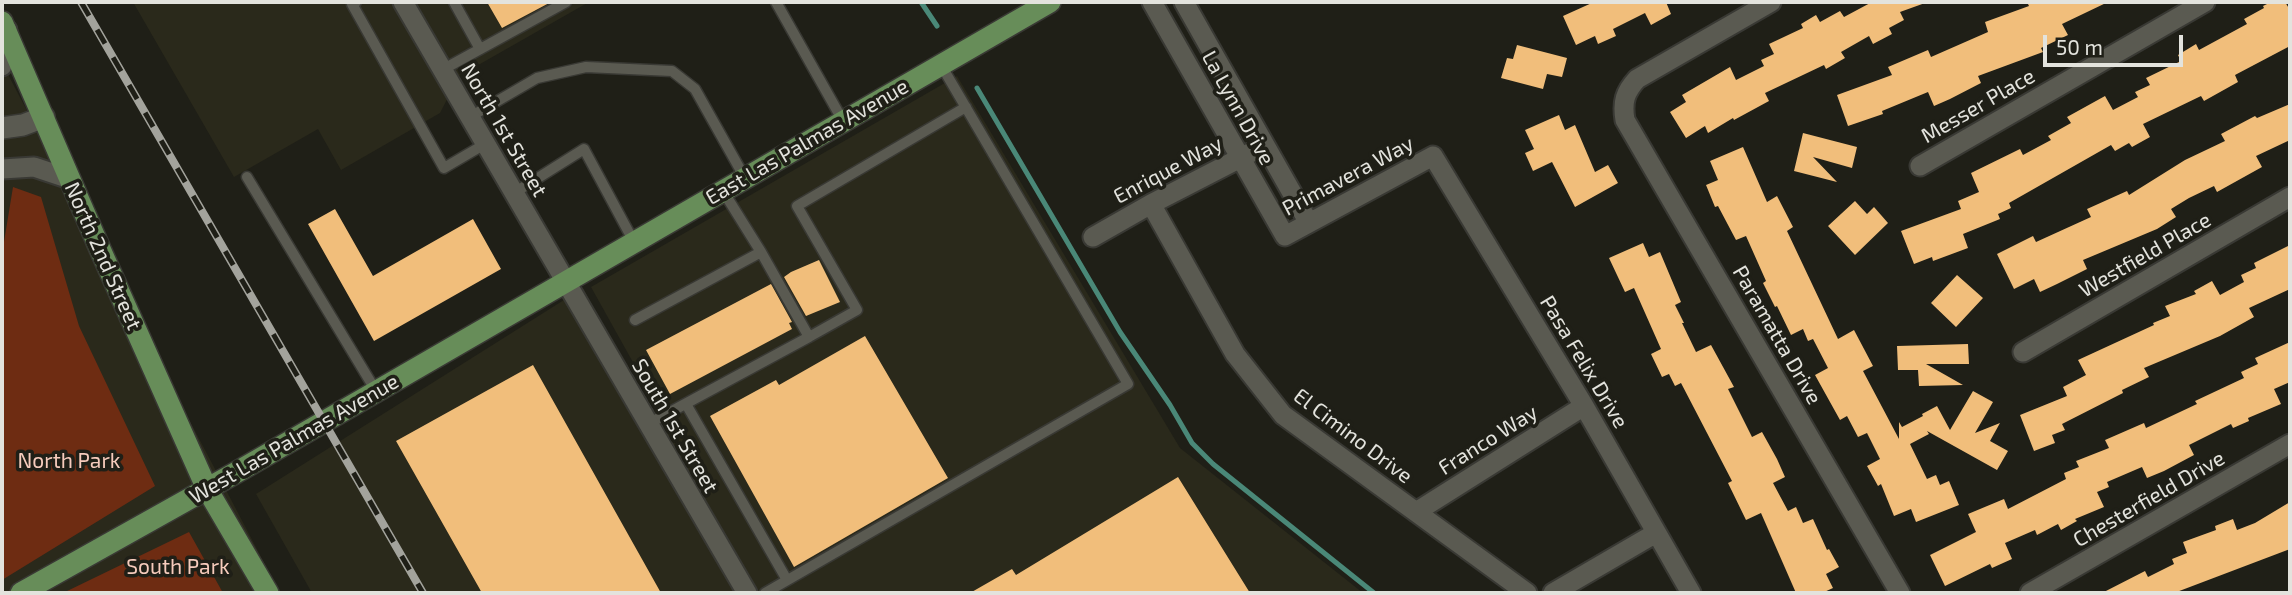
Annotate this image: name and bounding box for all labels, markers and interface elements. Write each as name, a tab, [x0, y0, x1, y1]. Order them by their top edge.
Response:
scale bar	[2047, 21, 2187, 65]
text: 50 m	[2056, 34, 2103, 59]
street label: La Lynn Drive	[1196, 47, 1280, 169]
street label: North 1st Street	[456, 59, 552, 201]
street label: Messer Place	[1917, 63, 2039, 149]
street label: East Las Palmas Avenue	[701, 74, 913, 210]
street label: Enrique Way	[1109, 131, 1227, 209]
street label: Primavera Way	[1278, 131, 1418, 221]
street label: North 2nd Street	[59, 178, 147, 334]
street label: Westfield Place	[2075, 207, 2215, 303]
street label: Paramatta Drive	[1727, 261, 1827, 409]
street label: Pasa Felix Drive	[1535, 291, 1633, 433]
street label: South 1st Street	[626, 354, 724, 498]
street label: West Las Palmas Avenue	[185, 369, 403, 509]
street label: El Cimino Drive	[1289, 383, 1417, 489]
street label: Franco Way	[1434, 400, 1542, 480]
street label: Chesterfield Drive	[2069, 445, 2229, 553]
park label: North Park	[18, 448, 120, 474]
park label: South Park	[126, 554, 230, 580]

